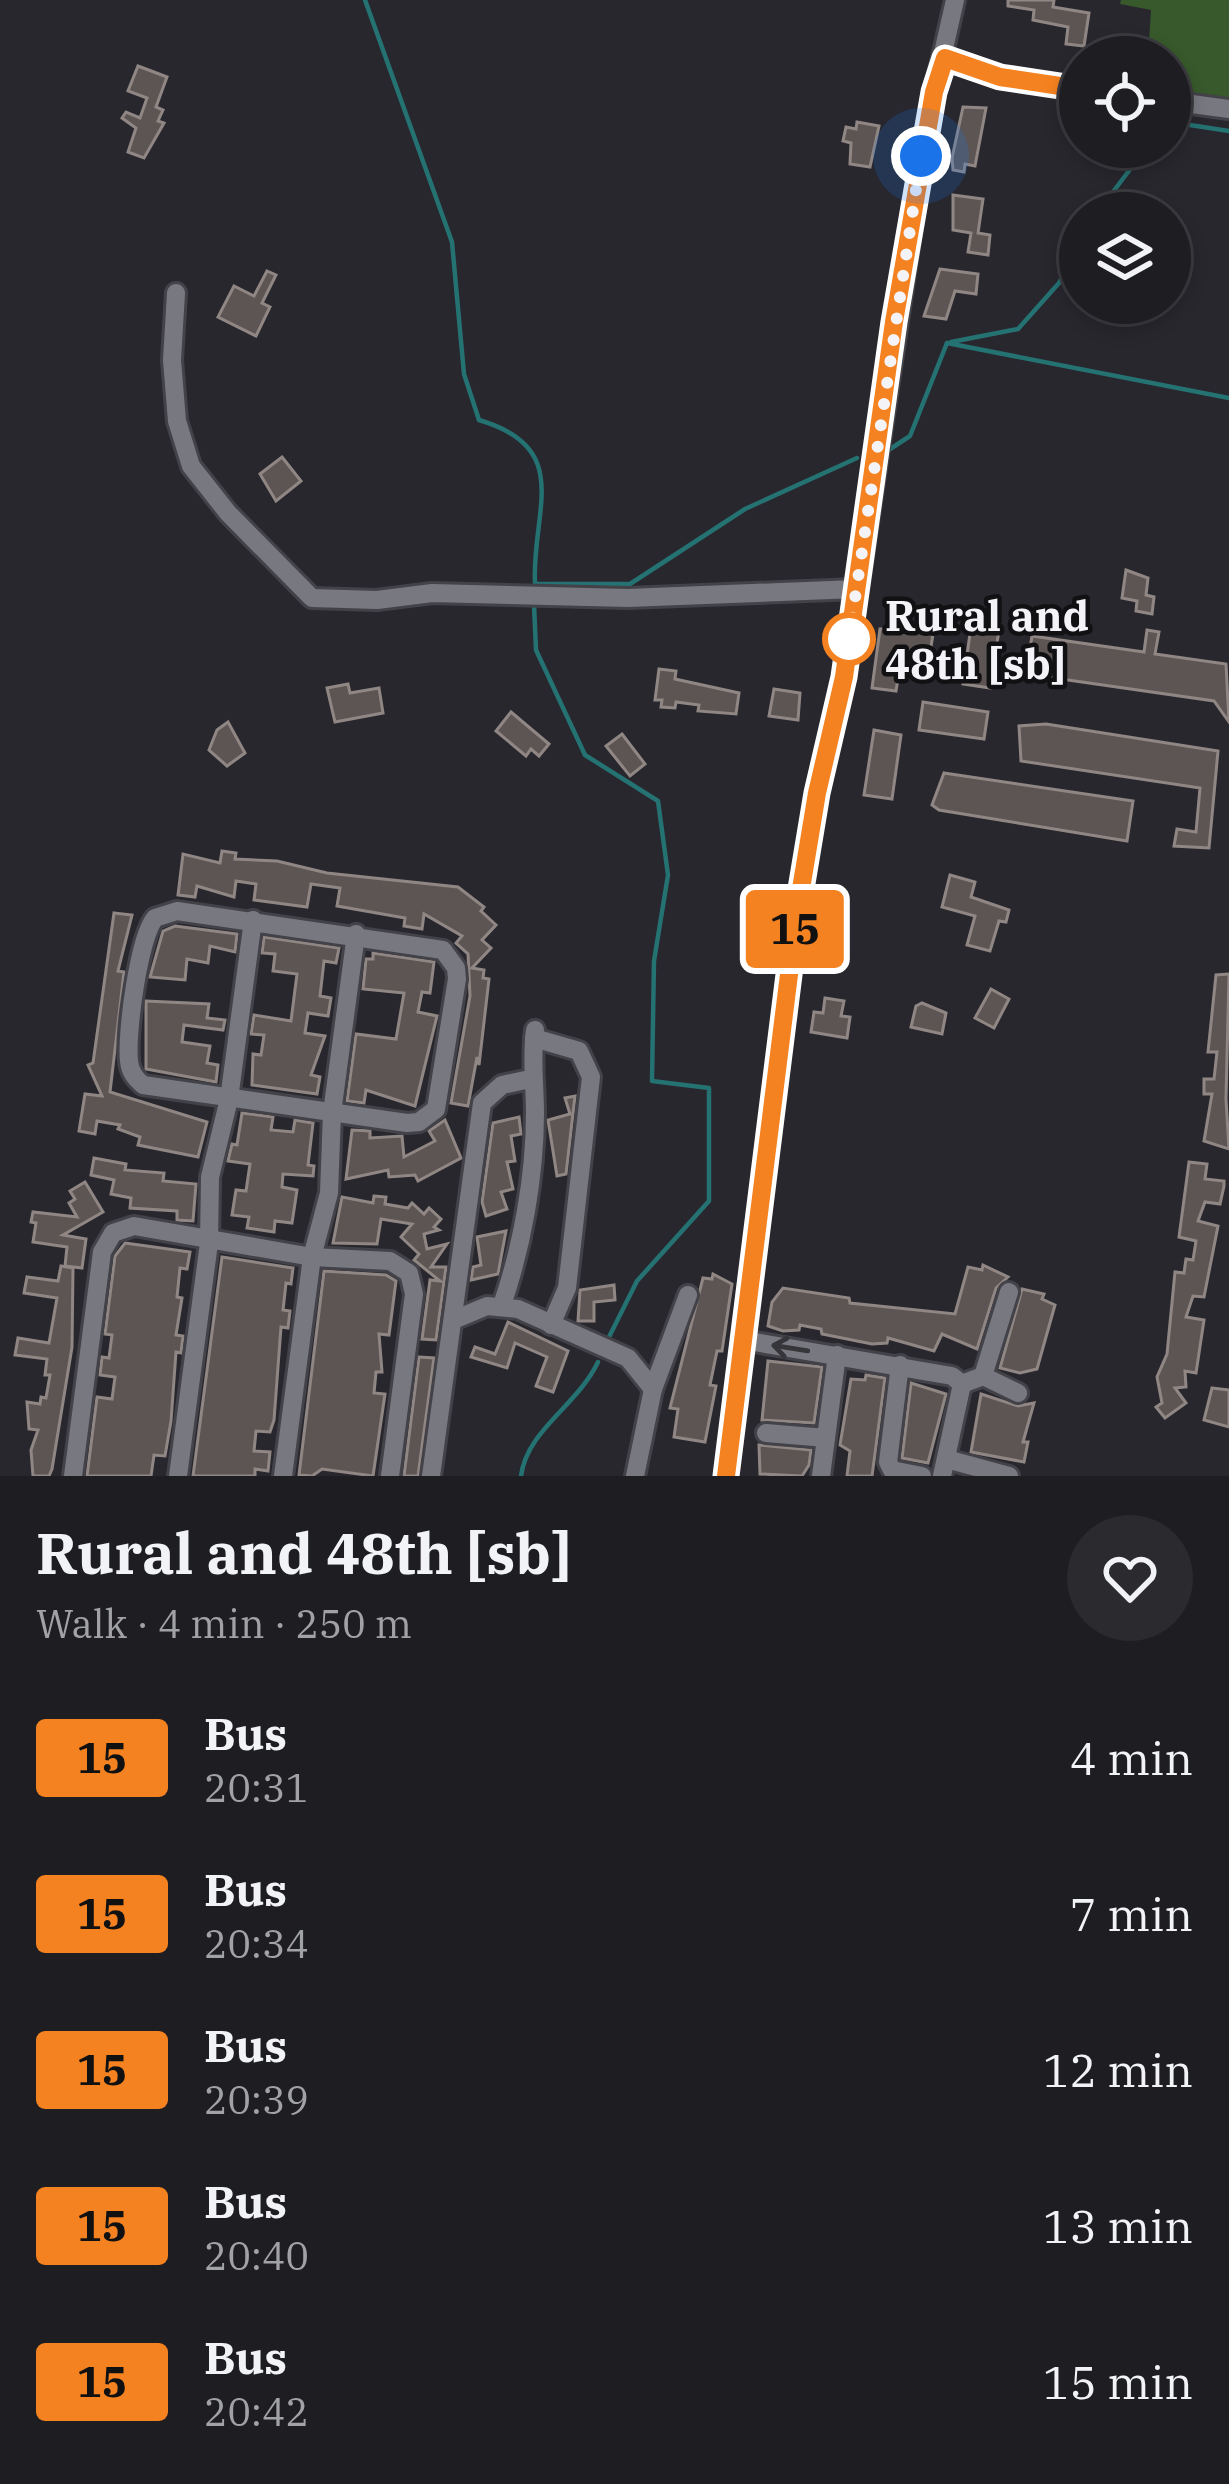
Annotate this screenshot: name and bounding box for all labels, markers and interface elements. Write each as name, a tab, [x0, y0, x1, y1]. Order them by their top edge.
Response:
map controls	[1059, 36, 1191, 324]
button: locate	[1059, 36, 1191, 168]
your location	[891, 126, 951, 186]
button: layers	[1059, 192, 1191, 324]
place label: Rural and 48th [sb]	[885, 588, 1089, 691]
marker: Rural and 48th [sb]	[824, 614, 874, 664]
line badge: 15	[741, 890, 849, 968]
text: 15	[770, 901, 820, 956]
one-way arrow	[771, 1335, 810, 1358]
button: heart	[1067, 1515, 1193, 1641]
text: Rural and 48th [sb]	[36, 1516, 571, 1590]
text: Walk · 4 min · 250 m	[36, 1598, 412, 1649]
text: Bus	[204, 1704, 287, 1762]
text: 4 min	[1070, 1729, 1193, 1787]
text: 15	[77, 1730, 127, 1785]
text: 20:31	[204, 1762, 309, 1813]
text: Bus	[204, 1860, 287, 1918]
text: 7 min	[1070, 1885, 1193, 1943]
text: 15	[77, 1886, 127, 1941]
text: 20:34	[204, 1918, 309, 1969]
text: Bus	[204, 2016, 287, 2074]
text: 12 min	[1043, 2041, 1193, 2099]
text: 15	[77, 2042, 127, 2097]
text: 20:39	[204, 2074, 309, 2125]
text: Bus	[204, 2172, 287, 2230]
text: 13 min	[1043, 2197, 1193, 2255]
text: 15	[77, 2198, 127, 2253]
text: 20:40	[204, 2230, 309, 2281]
text: Bus	[204, 2328, 287, 2386]
text: 15 min	[1043, 2353, 1193, 2411]
text: 15	[77, 2354, 127, 2409]
text: 20:42	[204, 2386, 309, 2437]

